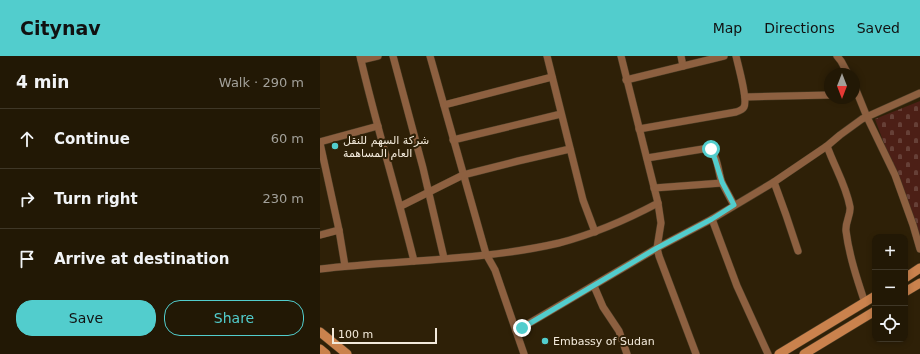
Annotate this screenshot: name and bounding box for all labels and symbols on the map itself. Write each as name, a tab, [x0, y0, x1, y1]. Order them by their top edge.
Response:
north arrow	[824, 68, 860, 104]
place label: شركة السهم للنقل العام المساهمة	[343, 134, 429, 160]
route start	[702, 140, 720, 158]
marker: شركة السهم للنقل العام المساهمة	[330, 141, 340, 151]
route end	[513, 319, 531, 337]
scale bar	[332, 326, 437, 345]
place label: Embassy of Sudan	[553, 335, 655, 348]
marker: Embassy of Sudan	[540, 336, 550, 346]

